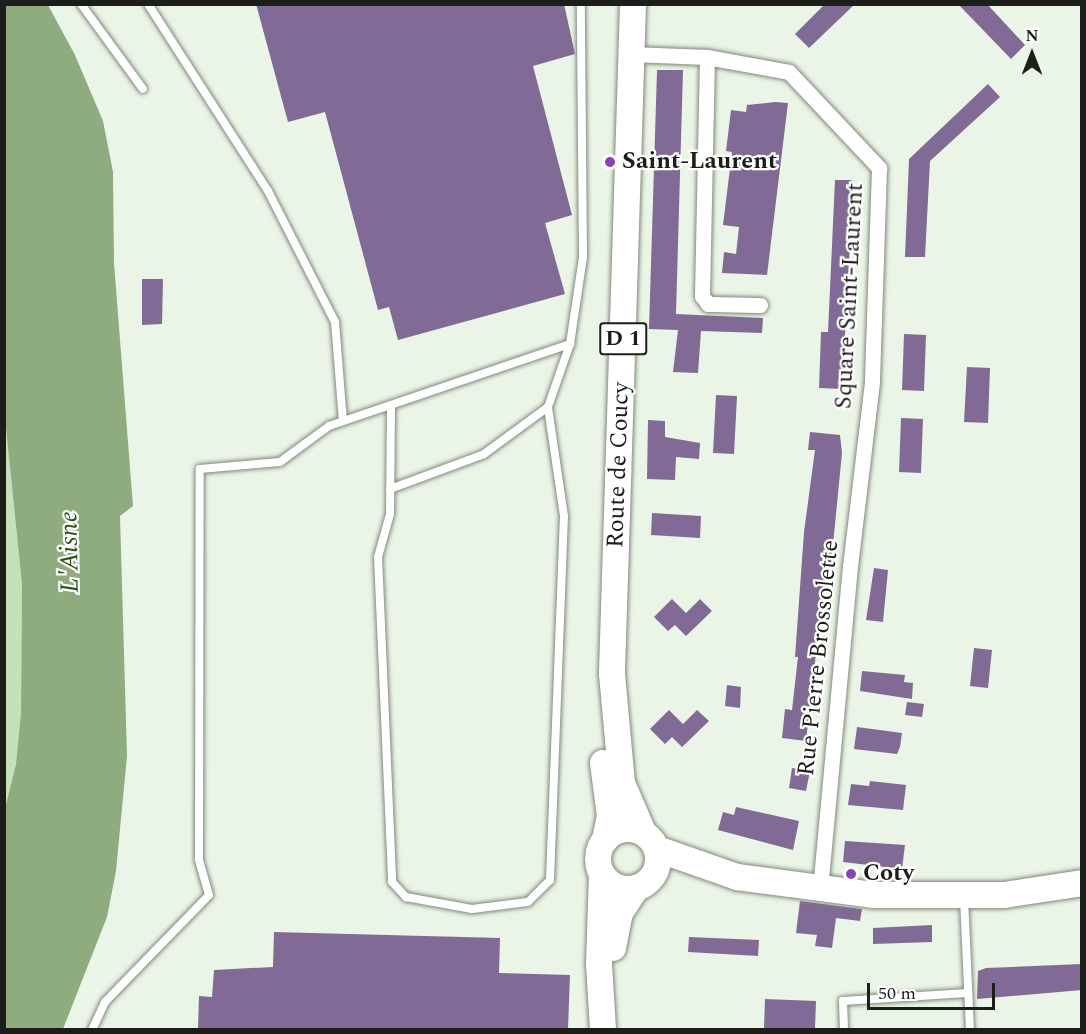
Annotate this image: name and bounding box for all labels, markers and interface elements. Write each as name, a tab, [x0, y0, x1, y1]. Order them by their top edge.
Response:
north arrow	[1002, 24, 1062, 84]
text: N	[1025, 24, 1039, 48]
place label: Saint-Laurent	[622, 148, 777, 176]
marker: Saint-Laurent	[603, 155, 617, 169]
street label: Square Saint-Laurent	[830, 182, 870, 410]
road number: D 1	[599, 320, 647, 358]
street label: Route de Coucy	[602, 381, 636, 549]
water label: L'Aisne	[54, 511, 86, 593]
street label: Rue Pierre Brossolette	[792, 539, 846, 777]
place label: Coty	[863, 860, 914, 888]
marker: Coty	[844, 867, 858, 881]
scale bar	[870, 971, 998, 1009]
text: 50 m	[878, 980, 916, 1007]

